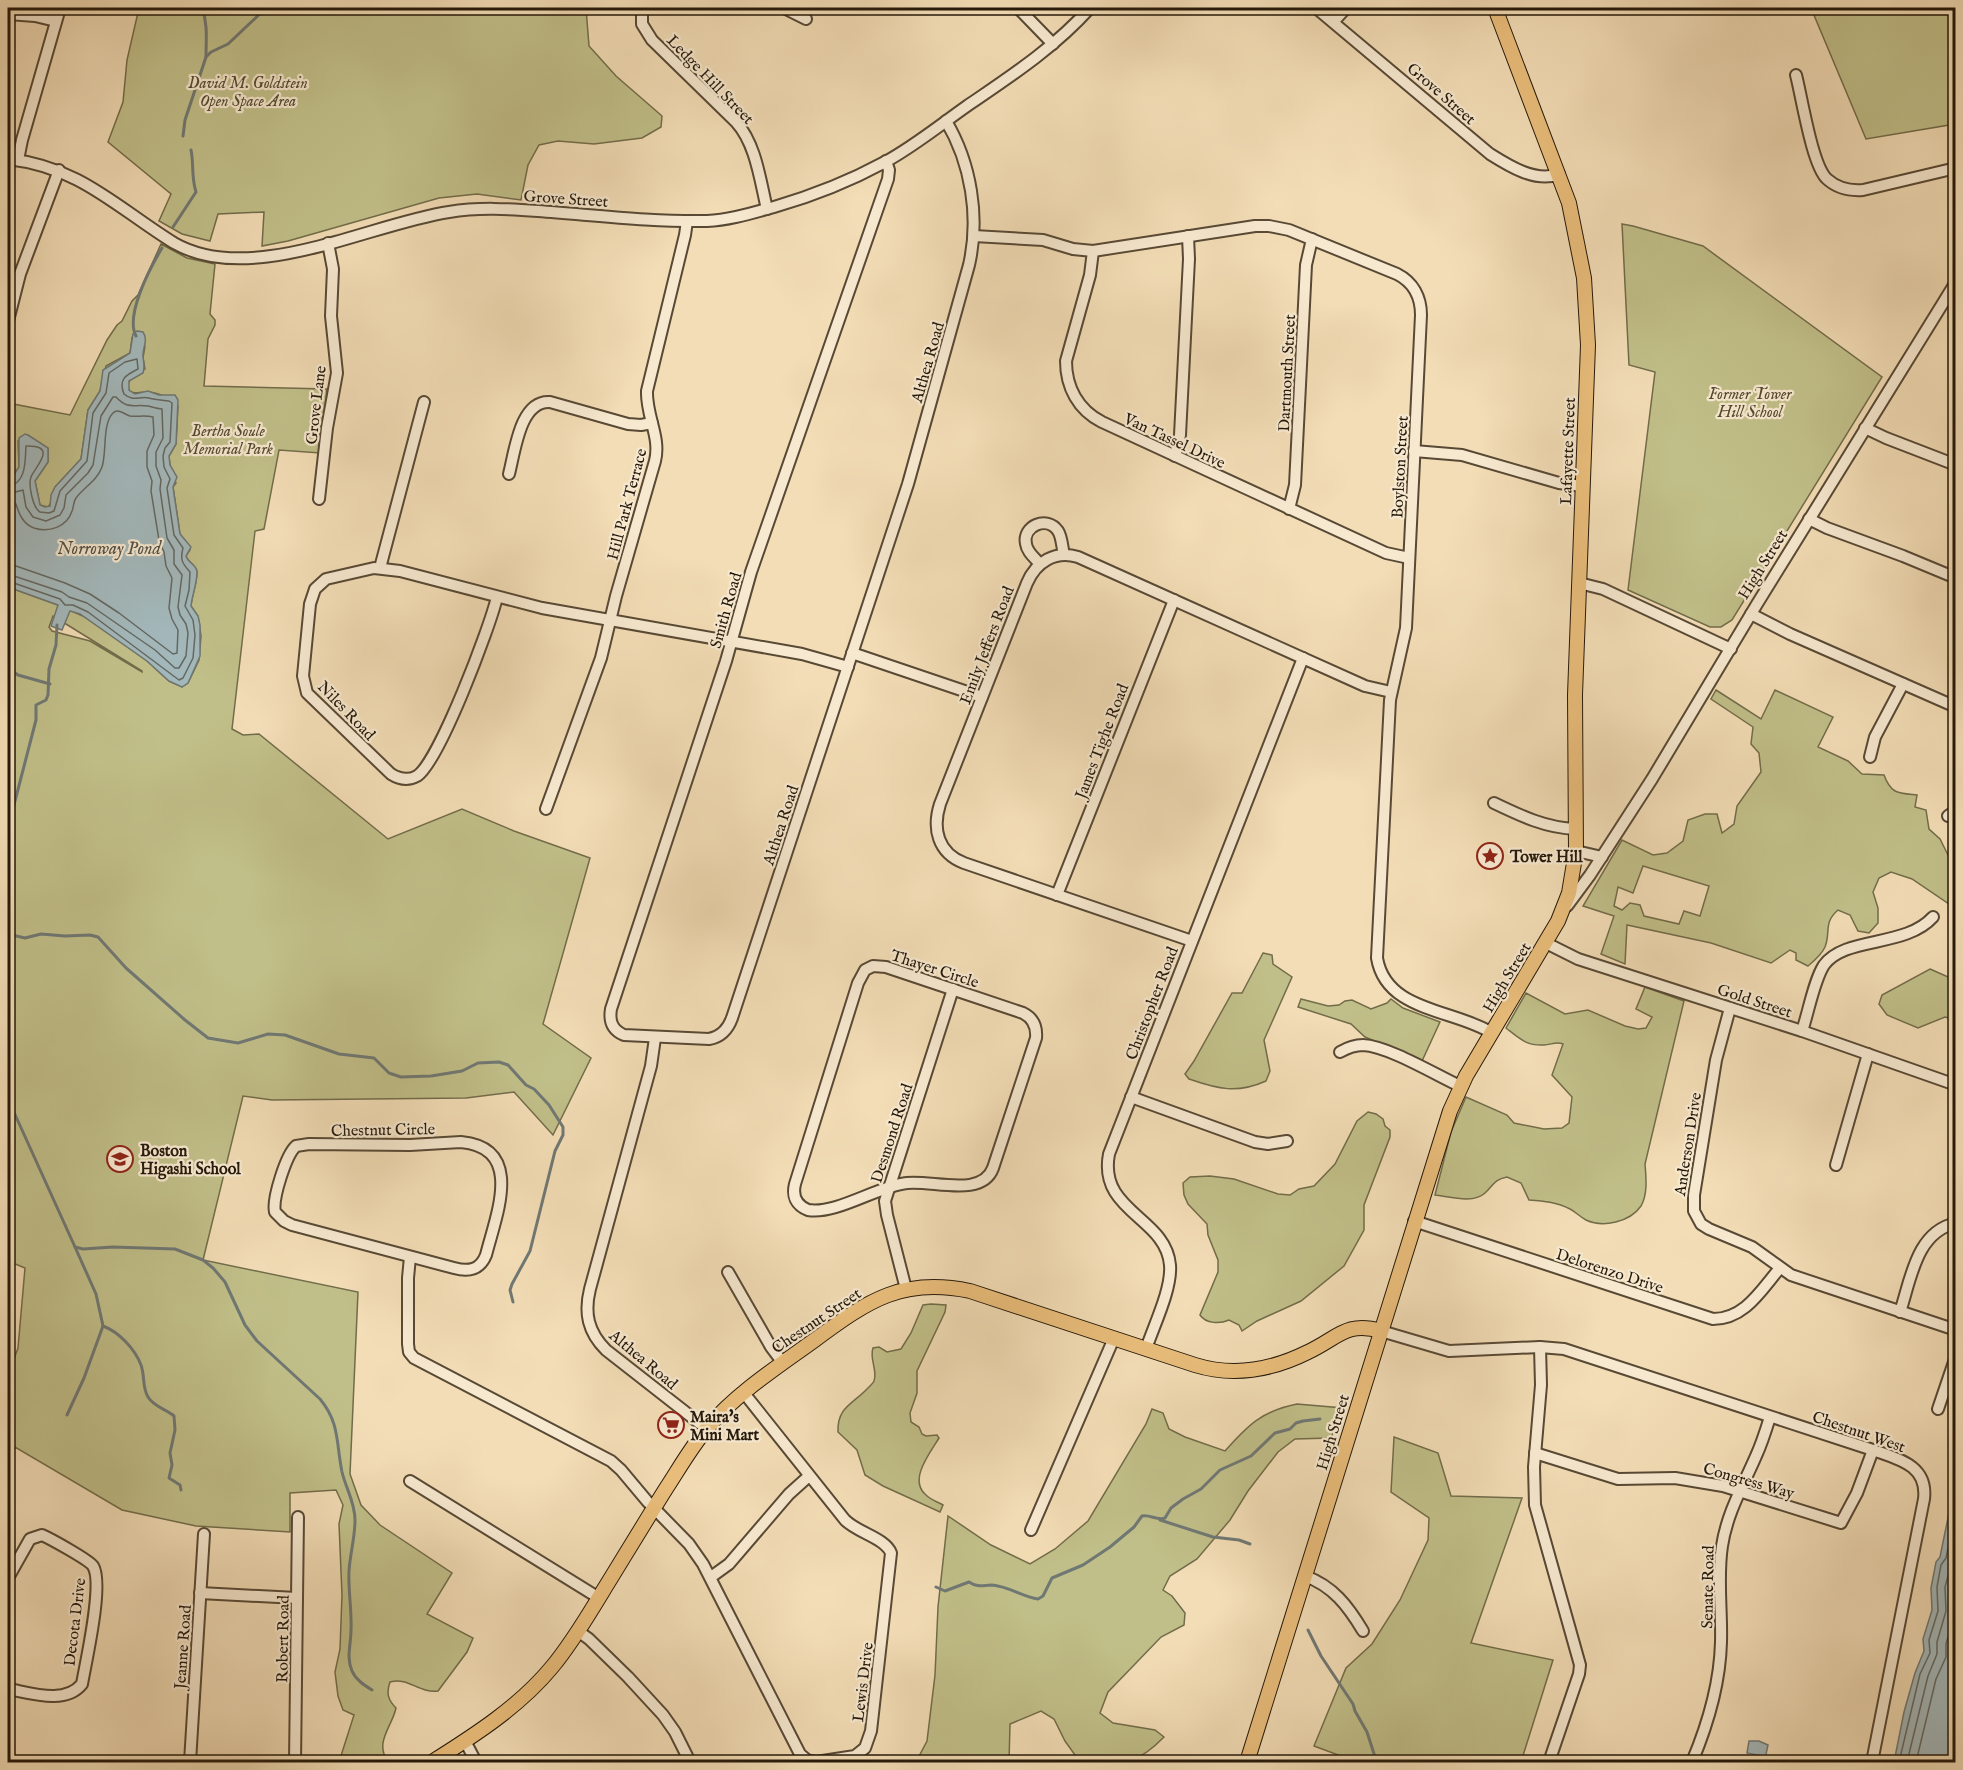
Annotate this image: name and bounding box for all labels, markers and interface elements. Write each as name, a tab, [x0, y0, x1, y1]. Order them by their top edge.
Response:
street label: Ledge Hill Street	[662, 31, 758, 130]
street label: Grove Street	[1402, 59, 1480, 130]
park label: David M. Goldstein Open Space Area	[188, 74, 308, 112]
street label: Grove Street	[523, 187, 609, 213]
street label: Dartmouth Street	[1275, 313, 1301, 432]
street label: Althea Road	[908, 319, 950, 406]
street label: Grove Lane	[302, 365, 332, 446]
park label: Former Tower Hill School	[1708, 385, 1793, 423]
street label: Lafayette Street	[1557, 397, 1581, 505]
street label: Van Tassel Drive	[1119, 409, 1228, 474]
street label: Boylston Street	[1388, 415, 1414, 519]
park label: Bertha Soule Memorial Park	[183, 422, 274, 460]
street label: Hill Park Terrace	[603, 447, 652, 563]
street label: High Street	[1734, 526, 1793, 604]
water label: Norroway Pond	[57, 538, 162, 561]
street label: Smith Road	[706, 570, 747, 651]
street label: Emily Jeffers Road	[956, 583, 1020, 708]
street label: Niles Road	[312, 677, 379, 746]
street label: James Tighe Road	[1071, 681, 1134, 804]
street label: Althea Road	[759, 783, 804, 869]
place icon: Tower Hill	[1475, 841, 1505, 871]
place label: Tower Hill	[1509, 848, 1583, 868]
street label: High Street	[1479, 939, 1537, 1017]
street label: Christopher Road	[1122, 944, 1184, 1063]
street label: Thayer Circle	[888, 946, 981, 994]
street label: Gold Street	[1714, 980, 1795, 1024]
street label: Desmond Road	[867, 1081, 919, 1186]
street label: Anderson Drive	[1671, 1091, 1707, 1199]
street label: Chestnut Circle	[331, 1120, 435, 1142]
place label: Boston Higashi School	[140, 1142, 241, 1180]
school or university icon: Boston Higashi School	[105, 1144, 135, 1174]
street label: Delorenzo Drive	[1553, 1245, 1666, 1299]
street label: Chestnut Street	[768, 1284, 866, 1359]
street label: Althea Road	[604, 1326, 681, 1395]
street label: High Street	[1313, 1392, 1355, 1473]
place label: Maira's Mini Mart	[690, 1408, 759, 1446]
street label: Chestnut West	[1809, 1408, 1908, 1458]
supermarket icon: Maira's Mini Mart	[656, 1410, 686, 1440]
street label: Congress Way	[1700, 1459, 1797, 1505]
street label: Senate Road	[1698, 1545, 1720, 1629]
street label: Decota Drive	[61, 1577, 91, 1668]
street label: Robert Road	[273, 1595, 295, 1683]
street label: Jeanne Road	[171, 1604, 197, 1692]
street label: Lewis Drive	[849, 1641, 879, 1723]

